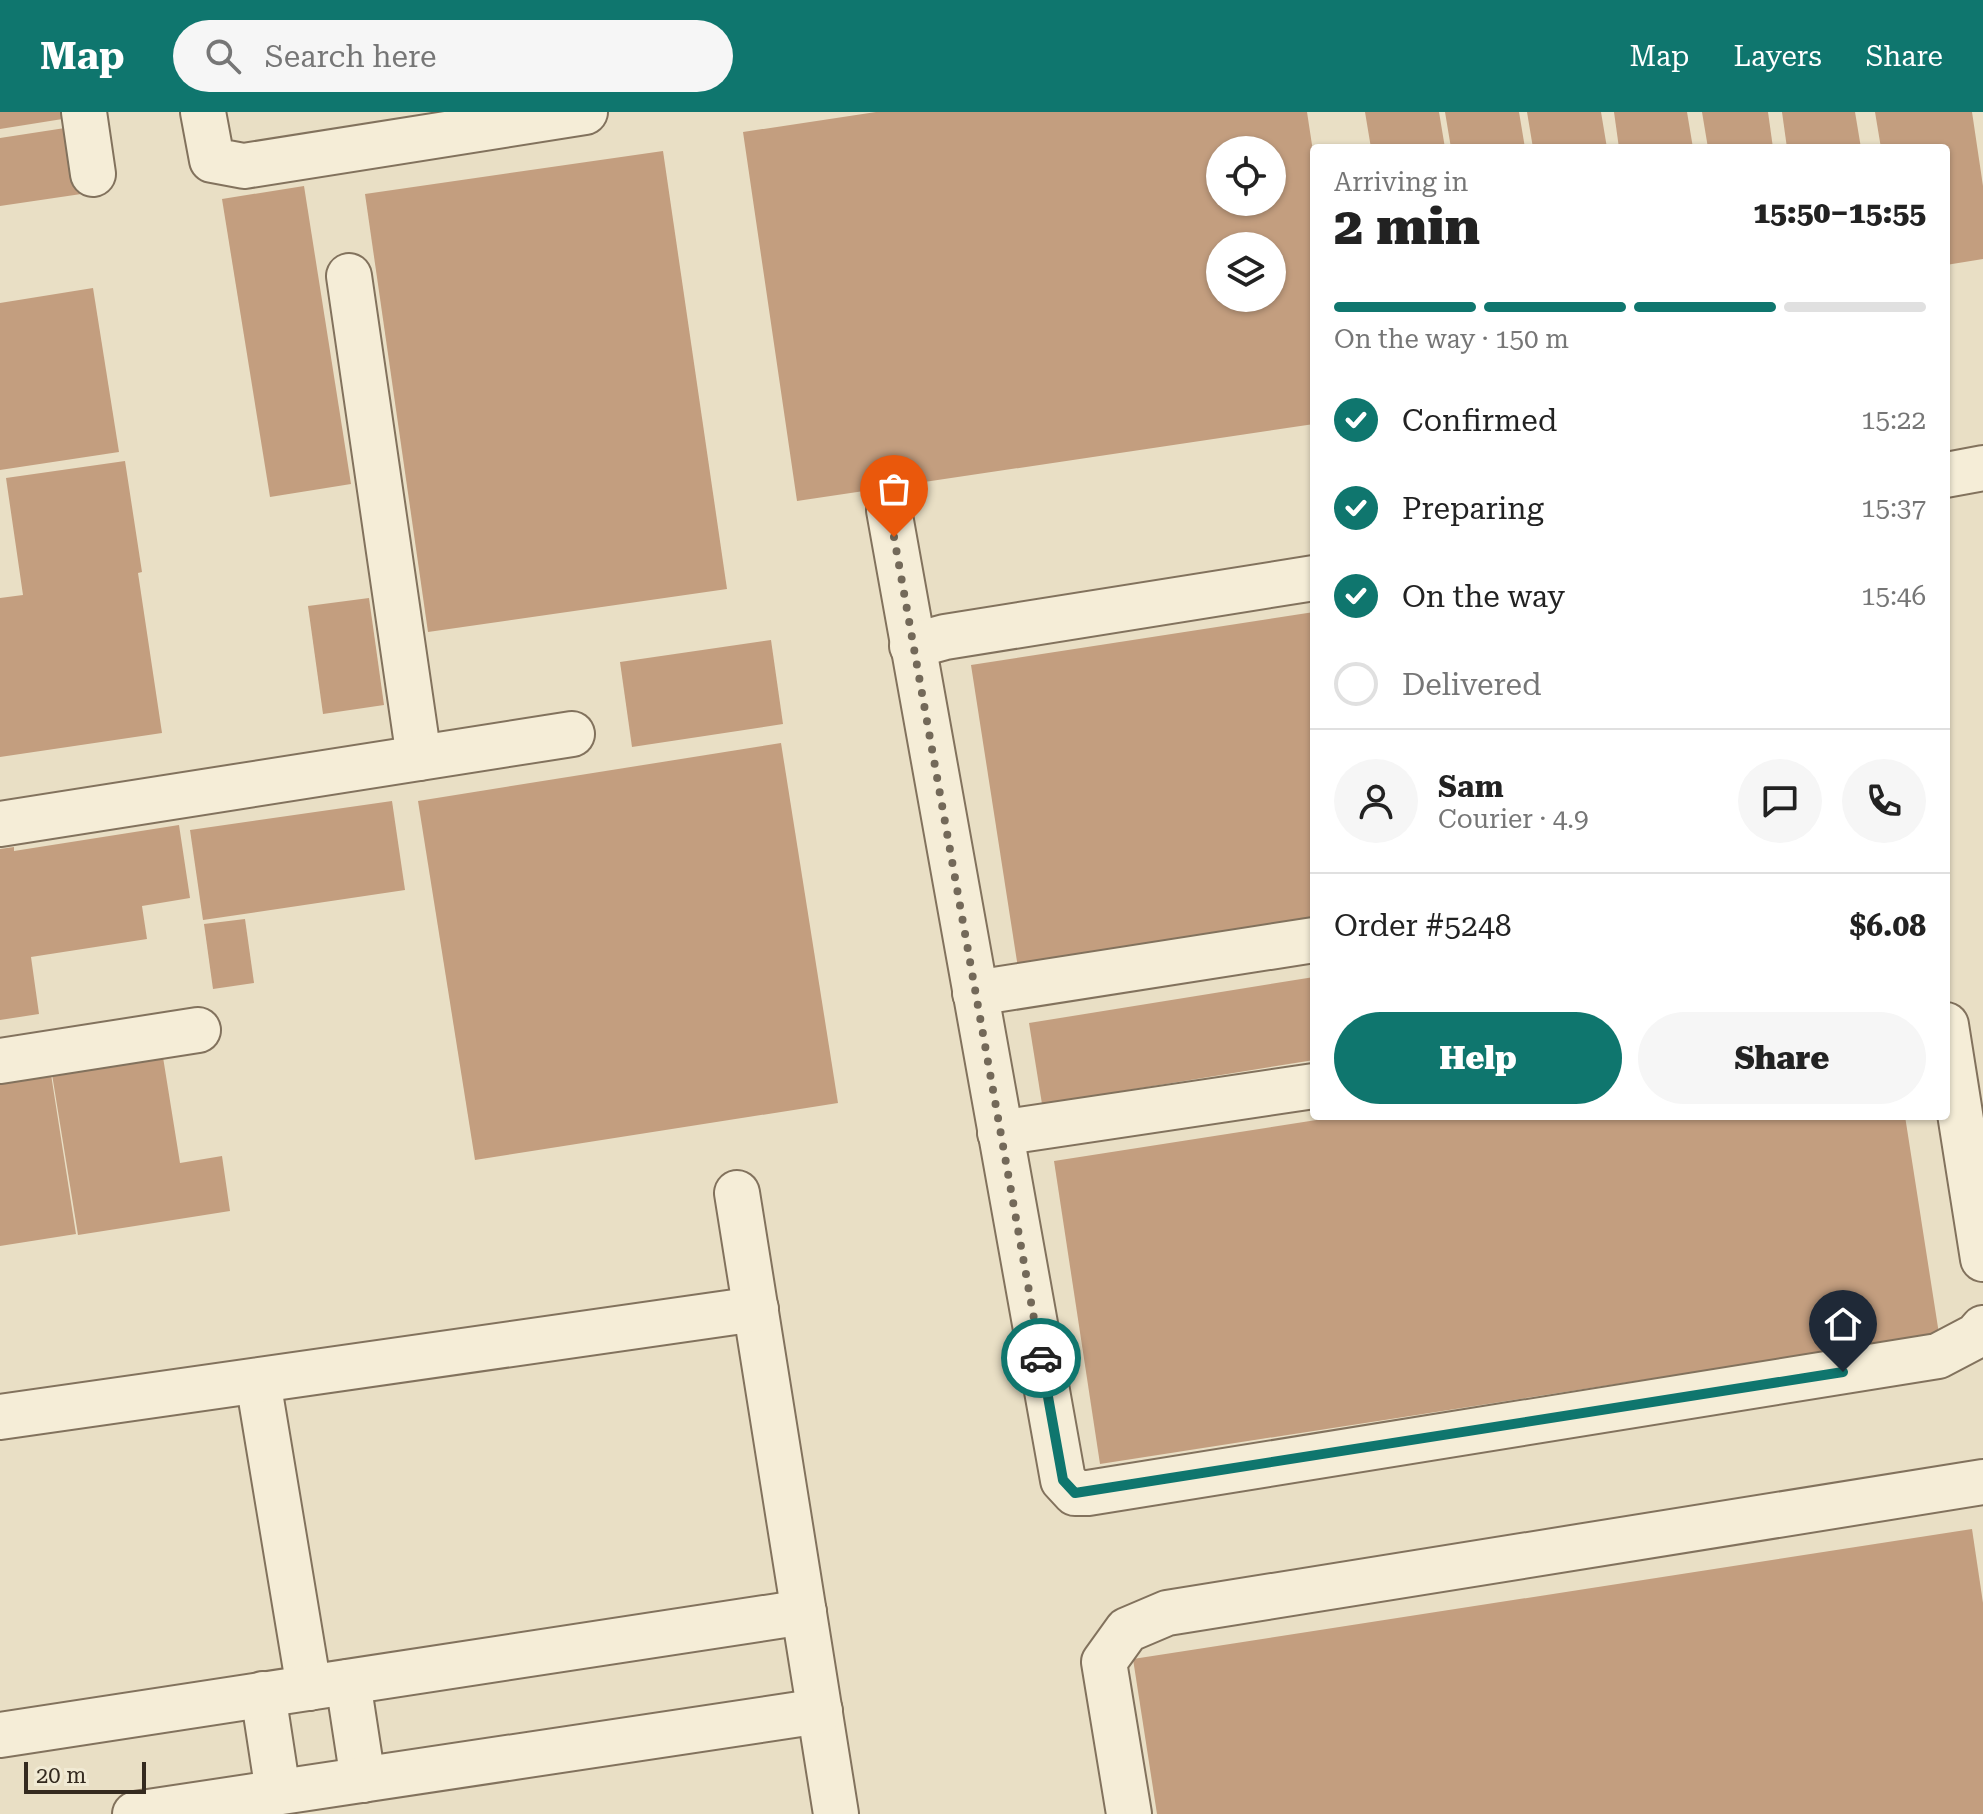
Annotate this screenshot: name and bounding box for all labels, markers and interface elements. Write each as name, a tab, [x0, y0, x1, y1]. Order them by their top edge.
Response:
search box	[173, 20, 733, 92]
text: Map	[40, 34, 125, 78]
icon: search	[201, 34, 245, 78]
text: Search here	[265, 39, 437, 74]
text: Map	[1630, 40, 1689, 73]
text: Layers	[1733, 40, 1822, 73]
text: Share	[1866, 40, 1943, 73]
map controls	[1206, 136, 1286, 312]
button: locate	[1206, 136, 1286, 216]
text: Arriving in	[1334, 167, 1468, 197]
text: 15:50–15:55	[1753, 195, 1926, 230]
text: 2 min	[1334, 196, 1480, 257]
button: layers	[1206, 232, 1286, 312]
text: On the way · 150 m	[1334, 324, 1569, 354]
icon: check	[1334, 398, 1378, 442]
text: Confirmed	[1402, 403, 1557, 438]
text: 15:22	[1861, 405, 1926, 435]
pin	[860, 455, 928, 537]
icon: bag	[872, 467, 916, 511]
icon: check	[1334, 486, 1378, 530]
text: Preparing	[1402, 491, 1544, 526]
text: 15:37	[1861, 493, 1926, 523]
icon: check	[1334, 574, 1378, 618]
text: On the way	[1402, 579, 1565, 614]
text: 15:46	[1861, 581, 1926, 611]
text: Delivered	[1402, 667, 1541, 702]
button: person	[1334, 759, 1418, 843]
button: chat	[1738, 759, 1822, 843]
button: phone	[1842, 759, 1926, 843]
text: Sam	[1438, 769, 1504, 804]
text: Courier · 4.9	[1438, 804, 1588, 834]
text: Order #5248	[1334, 908, 1512, 943]
text: $6.08	[1849, 908, 1926, 943]
button: Help	[1334, 1012, 1622, 1104]
button: Share	[1638, 1012, 1926, 1104]
pin	[1809, 1290, 1877, 1372]
icon: home	[1821, 1302, 1865, 1346]
courier	[1001, 1318, 1081, 1398]
icon: car	[1019, 1336, 1063, 1380]
scale bar	[24, 1758, 146, 1794]
text: 20 m	[36, 1763, 86, 1788]

